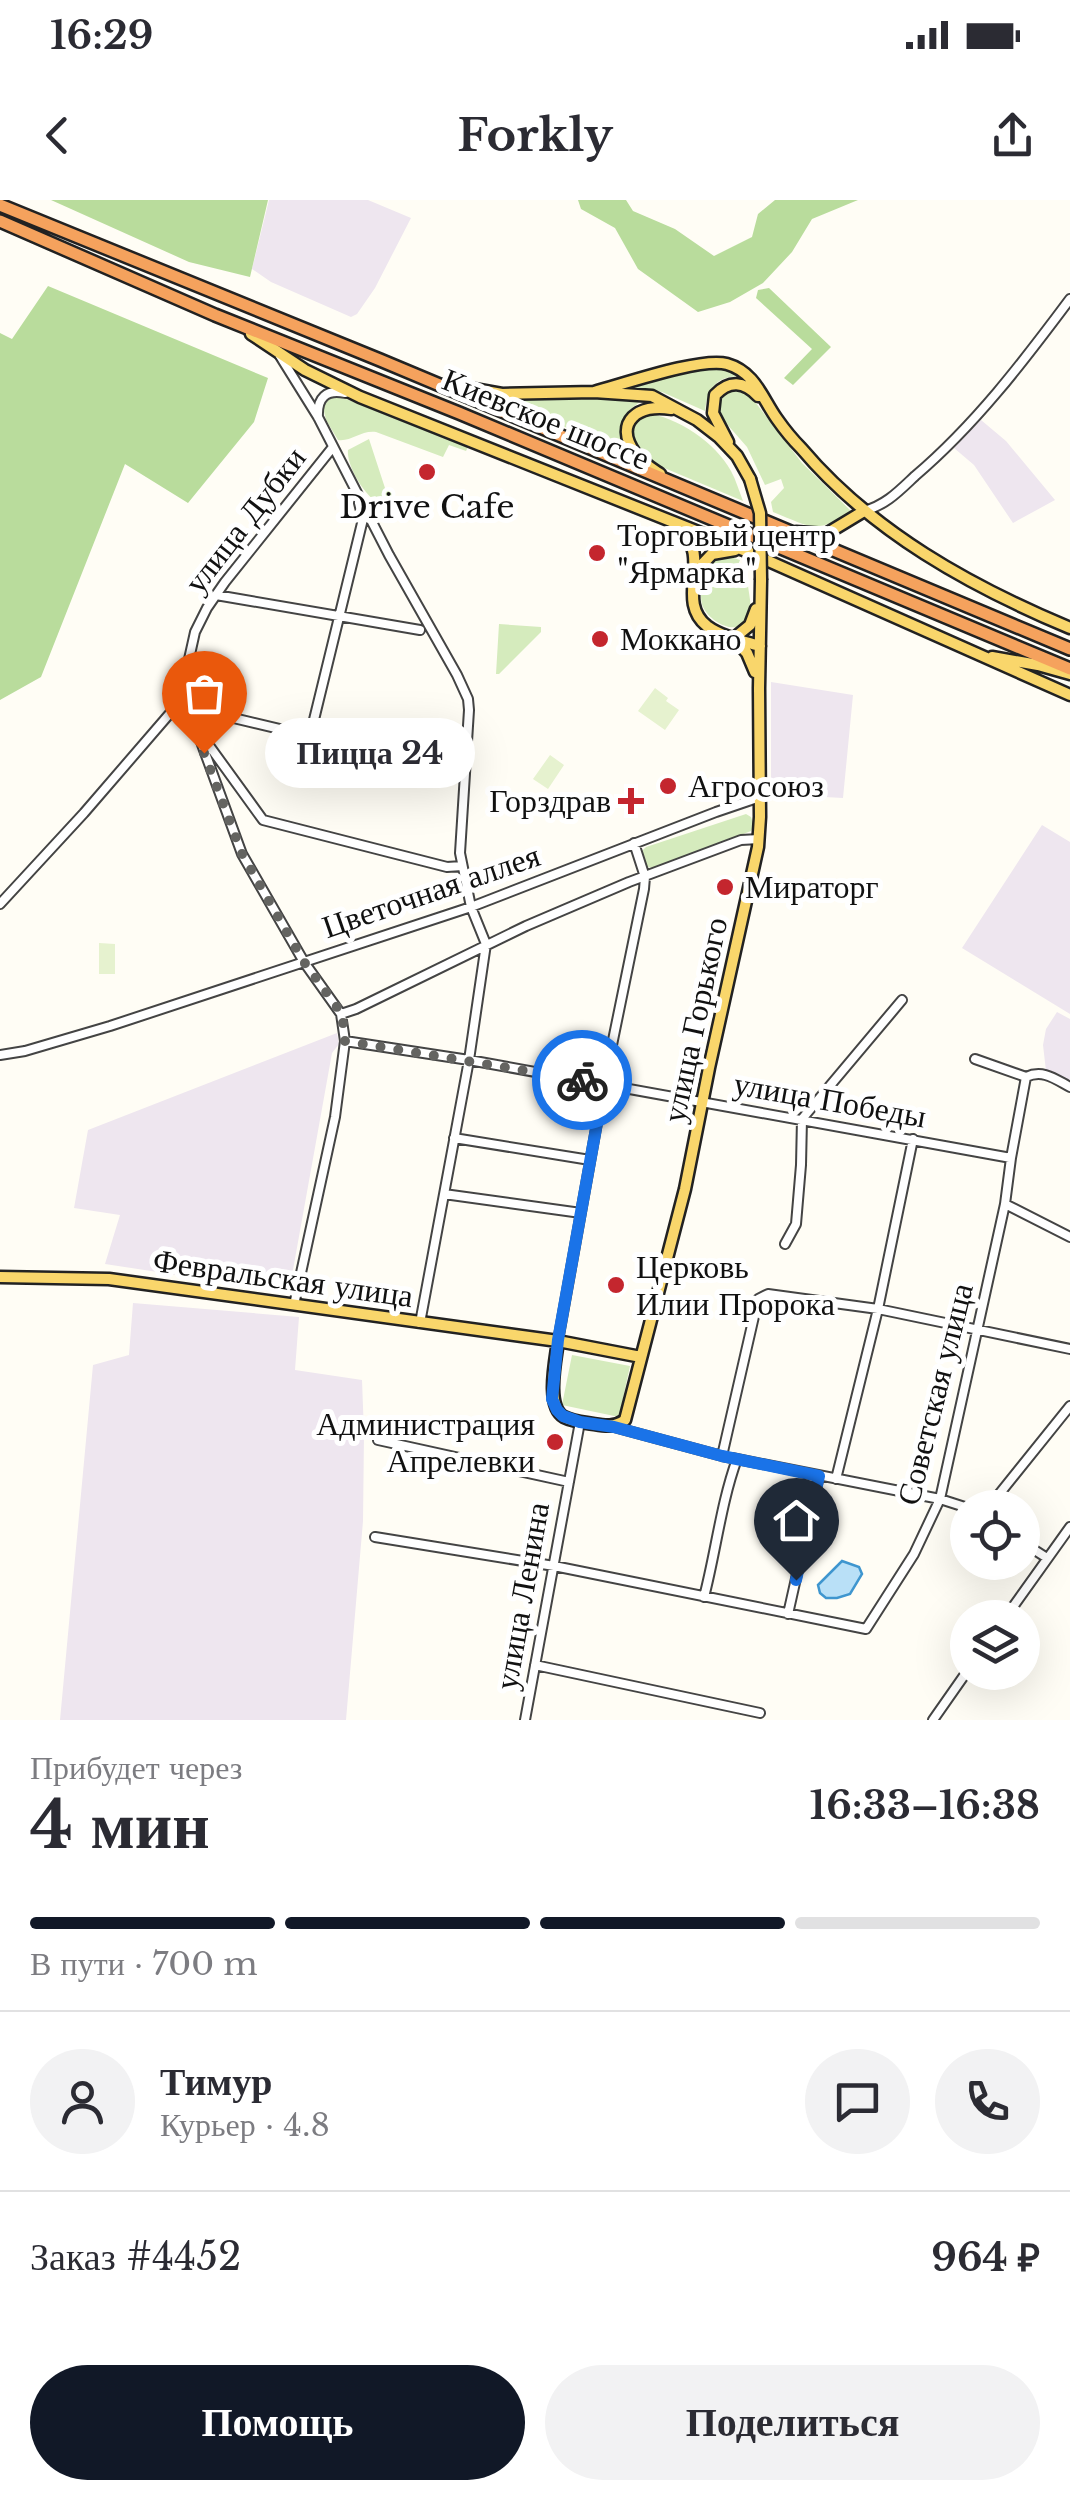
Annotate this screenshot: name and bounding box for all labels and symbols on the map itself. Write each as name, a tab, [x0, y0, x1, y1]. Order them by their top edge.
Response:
street label: Киевское шоссе	[437, 359, 655, 479]
street label: улица Дубки	[176, 439, 314, 601]
marker: Drive Cafe	[416, 461, 438, 483]
place label: Drive Cafe	[339, 487, 515, 527]
place label: Торговый центр "Ярмарка"	[617, 515, 836, 592]
marker: Торговый центр "Ярмарка"	[586, 542, 608, 564]
place label: Моккано	[620, 619, 742, 659]
marker: Моккано	[589, 628, 611, 650]
pin	[162, 651, 247, 754]
callout: Пицца 24	[264, 718, 474, 788]
place label: Агросоюз	[688, 766, 824, 806]
marker: Агросоюз	[657, 775, 679, 797]
place label: Горздрав	[489, 781, 611, 821]
marker: Горздрав	[620, 790, 642, 812]
street label: Цветочная аллея	[317, 835, 545, 947]
place label: Мираторг	[745, 867, 879, 907]
marker: Мираторг	[714, 876, 736, 898]
street label: улица Горького	[654, 914, 736, 1126]
courier	[532, 1030, 632, 1130]
street label: улица Победы	[731, 1063, 929, 1137]
street label: Февральская улица	[150, 1240, 416, 1316]
place label: Церковь Илии Пророка	[636, 1247, 835, 1324]
marker: Церковь Илии Пророка	[605, 1274, 627, 1296]
street label: Советская улица	[888, 1279, 982, 1509]
place label: Администрация Апрелевки	[316, 1404, 535, 1481]
marker: Администрация Апрелевки	[544, 1431, 566, 1453]
pin	[754, 1478, 839, 1581]
street label: улица Ленина	[486, 1499, 558, 1693]

